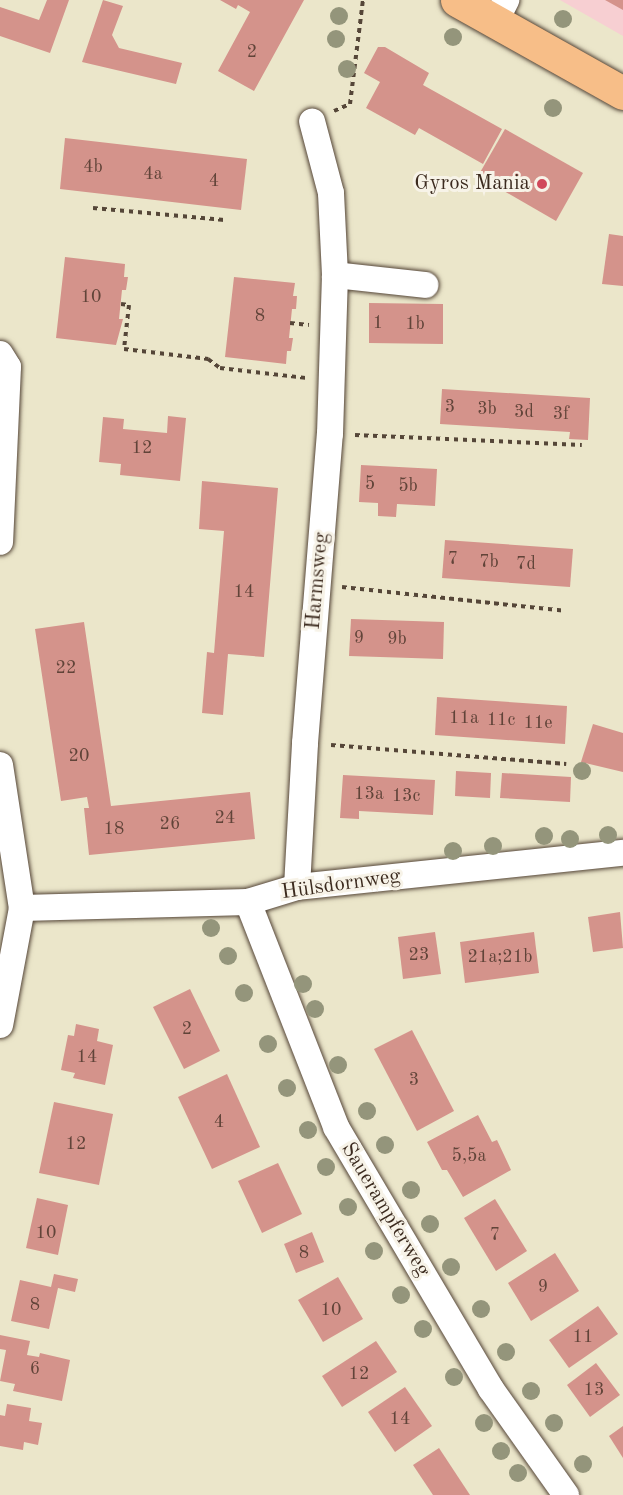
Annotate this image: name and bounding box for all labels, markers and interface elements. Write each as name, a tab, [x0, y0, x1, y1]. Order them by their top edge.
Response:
house number: 2	[247, 41, 257, 63]
house number: 4b	[83, 156, 103, 178]
house number: 4a	[143, 163, 163, 185]
house number: 4	[209, 170, 219, 192]
place label: Gyros Mania	[414, 171, 530, 197]
marker: Gyros Mania	[535, 177, 549, 191]
house number: 10	[81, 286, 101, 308]
house number: 8	[255, 305, 265, 327]
house number: 1	[373, 312, 383, 334]
house number: 1b	[405, 313, 425, 335]
house number: 3	[445, 396, 455, 418]
house number: 3b	[477, 398, 497, 420]
house number: 3d	[514, 401, 534, 423]
house number: 3f	[553, 403, 569, 425]
house number: 12	[132, 437, 152, 459]
house number: 5	[365, 473, 375, 495]
house number: 5b	[398, 475, 418, 497]
street label: Harmsweg	[301, 531, 335, 631]
house number: 7	[448, 548, 458, 570]
house number: 7b	[479, 551, 499, 573]
house number: 7d	[516, 553, 536, 575]
house number: 14	[234, 581, 254, 603]
house number: 9	[354, 627, 364, 649]
house number: 9b	[387, 628, 407, 650]
house number: 22	[56, 657, 76, 679]
house number: 11a	[449, 707, 479, 729]
house number: 11c	[487, 709, 515, 731]
house number: 11e	[523, 712, 553, 734]
house number: 20	[69, 745, 89, 767]
house number: 13a	[354, 783, 384, 805]
house number: 13c	[392, 785, 420, 807]
house number: 24	[215, 807, 235, 829]
house number: 26	[160, 813, 180, 835]
house number: 18	[104, 818, 124, 840]
street label: Hülsdornweg	[280, 864, 402, 906]
house number: 23	[409, 944, 429, 966]
house number: 21a;21b	[468, 946, 532, 968]
house number: 2	[182, 1018, 192, 1040]
house number: 14	[77, 1046, 97, 1068]
house number: 3	[409, 1069, 419, 1091]
house number: 4	[214, 1111, 224, 1133]
house number: 12	[66, 1133, 86, 1155]
street label: Sauerampferweg	[335, 1138, 435, 1282]
house number: 5,5a	[452, 1145, 486, 1167]
house number: 10	[36, 1222, 56, 1244]
house number: 7	[490, 1224, 500, 1246]
house number: 8	[299, 1242, 309, 1264]
house number: 9	[538, 1276, 548, 1298]
house number: 8	[30, 1294, 40, 1316]
house number: 10	[321, 1299, 341, 1321]
house number: 11	[573, 1326, 593, 1348]
house number: 6	[30, 1358, 40, 1380]
house number: 12	[349, 1363, 369, 1385]
house number: 13	[584, 1379, 604, 1401]
house number: 14	[390, 1408, 410, 1430]

